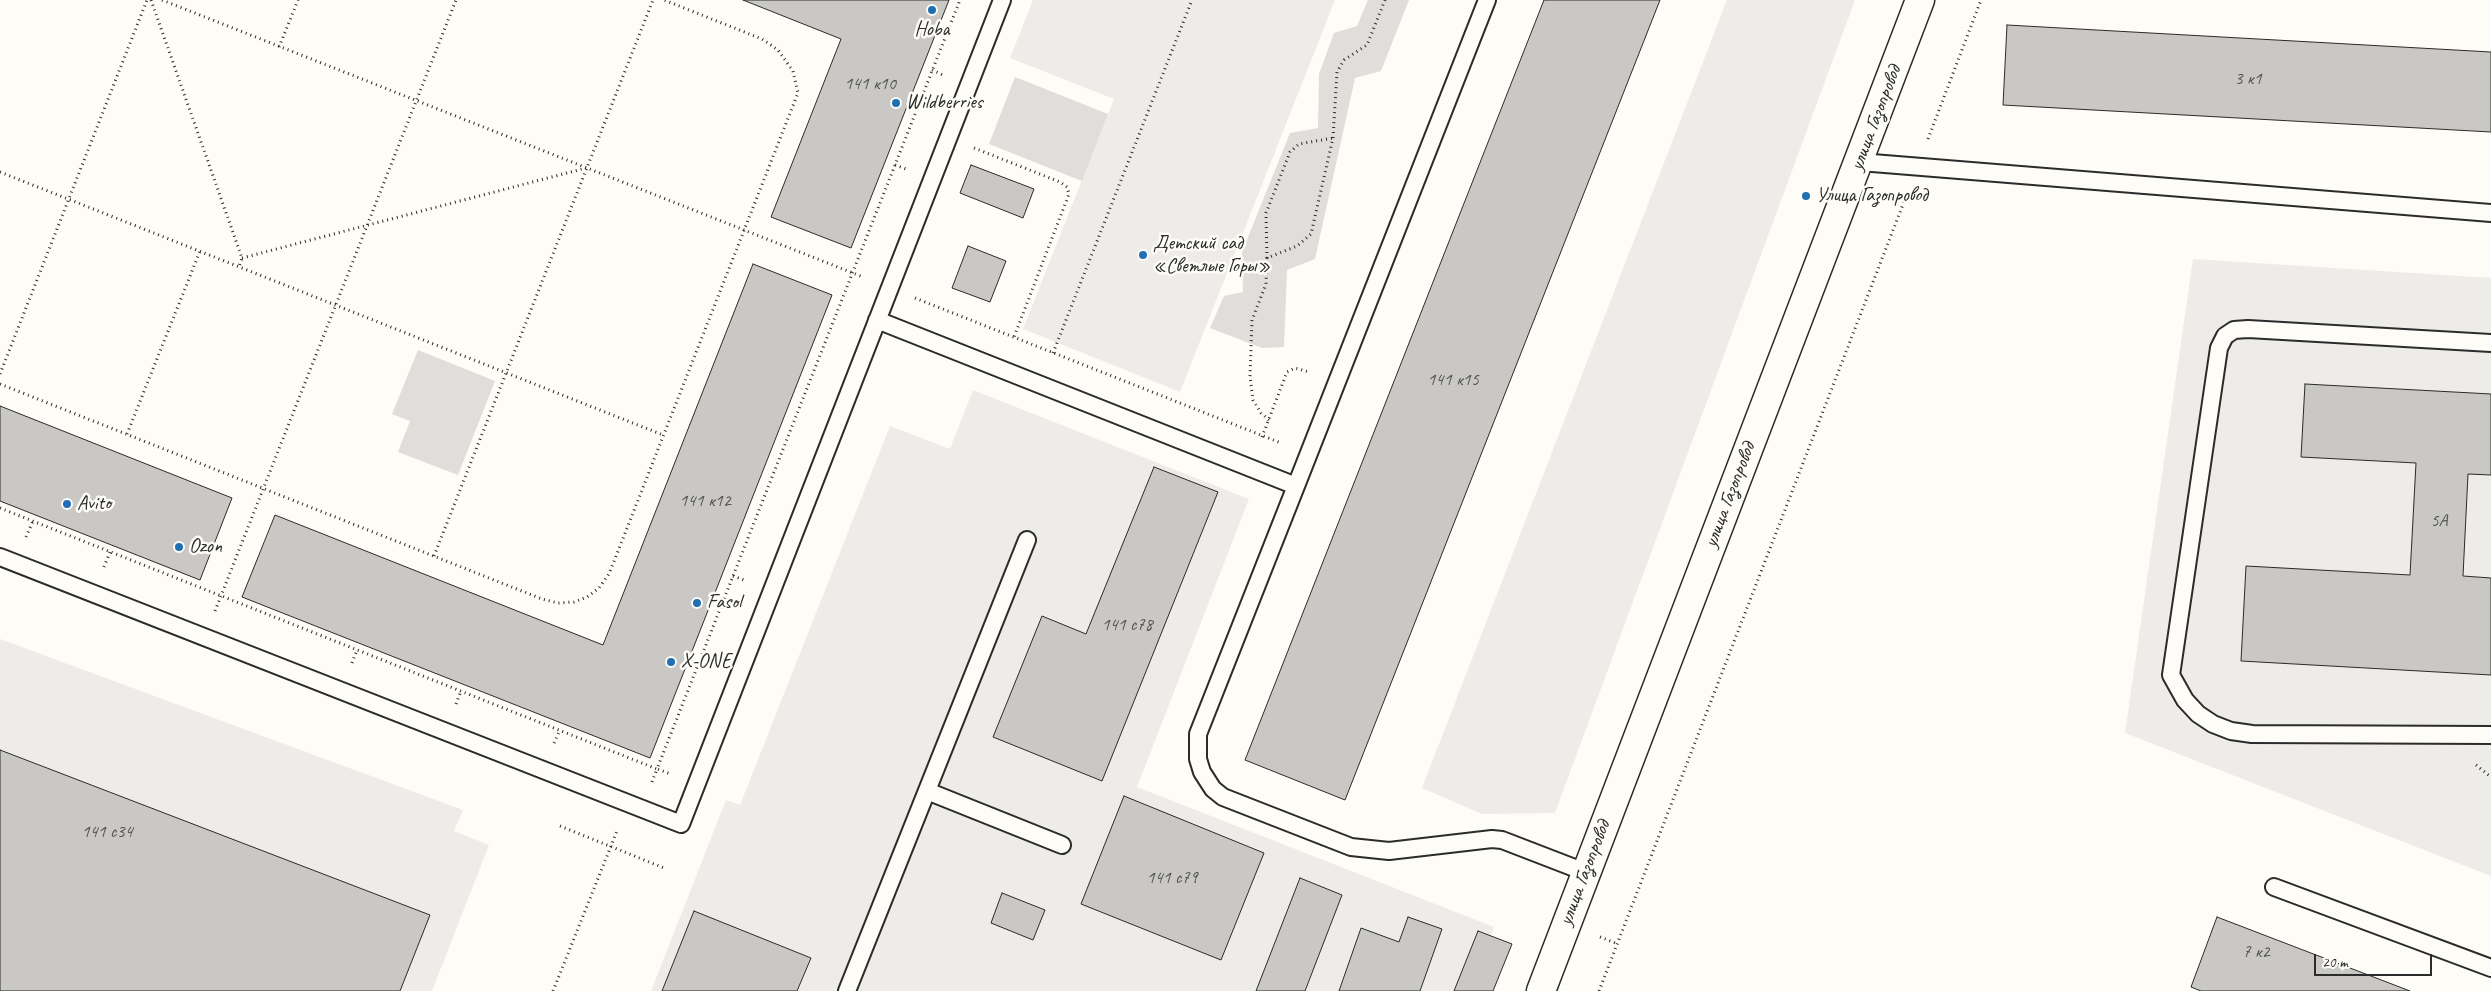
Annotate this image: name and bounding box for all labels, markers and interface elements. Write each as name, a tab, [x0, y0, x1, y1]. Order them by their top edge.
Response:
marker: Hoba	[926, 4, 938, 16]
place label: Hoba	[914, 18, 950, 42]
street label: улица Газопровод	[1845, 62, 1907, 174]
house number: 3 к1	[2234, 68, 2262, 90]
house number: 141 к10	[844, 73, 896, 95]
place label: Wildberries	[906, 91, 983, 115]
marker: Wildberries	[890, 97, 902, 109]
place label: Улица Газопровод	[1816, 184, 1928, 208]
marker: Улица Газопровод	[1800, 190, 1812, 202]
place label: Детский сад «Светлые Горы»	[1153, 232, 1270, 279]
marker: Детский сад «Светлые Горы»	[1137, 249, 1149, 261]
house number: 141 к15	[1427, 369, 1479, 391]
street label: улица Газопровод	[1699, 439, 1761, 551]
house number: 141 к12	[679, 490, 731, 512]
place label: Avito	[77, 492, 111, 516]
marker: Avito	[61, 498, 73, 510]
house number: 5А	[2430, 510, 2448, 532]
place label: Ozon	[189, 535, 222, 559]
marker: Ozon	[173, 541, 185, 553]
place label: Fasol	[707, 591, 741, 615]
marker: Fasol	[691, 597, 703, 609]
house number: 141 с78	[1101, 614, 1153, 636]
place label: X-ONE	[681, 650, 731, 674]
marker: X-ONE	[665, 656, 677, 668]
street label: улица Газопровод	[1554, 817, 1616, 929]
house number: 141 с34	[81, 821, 133, 843]
house number: 141 с79	[1146, 867, 1198, 889]
house number: 7 к2	[2242, 941, 2270, 963]
scale bar	[2316, 944, 2434, 976]
text: 20 m	[2322, 953, 2348, 972]

